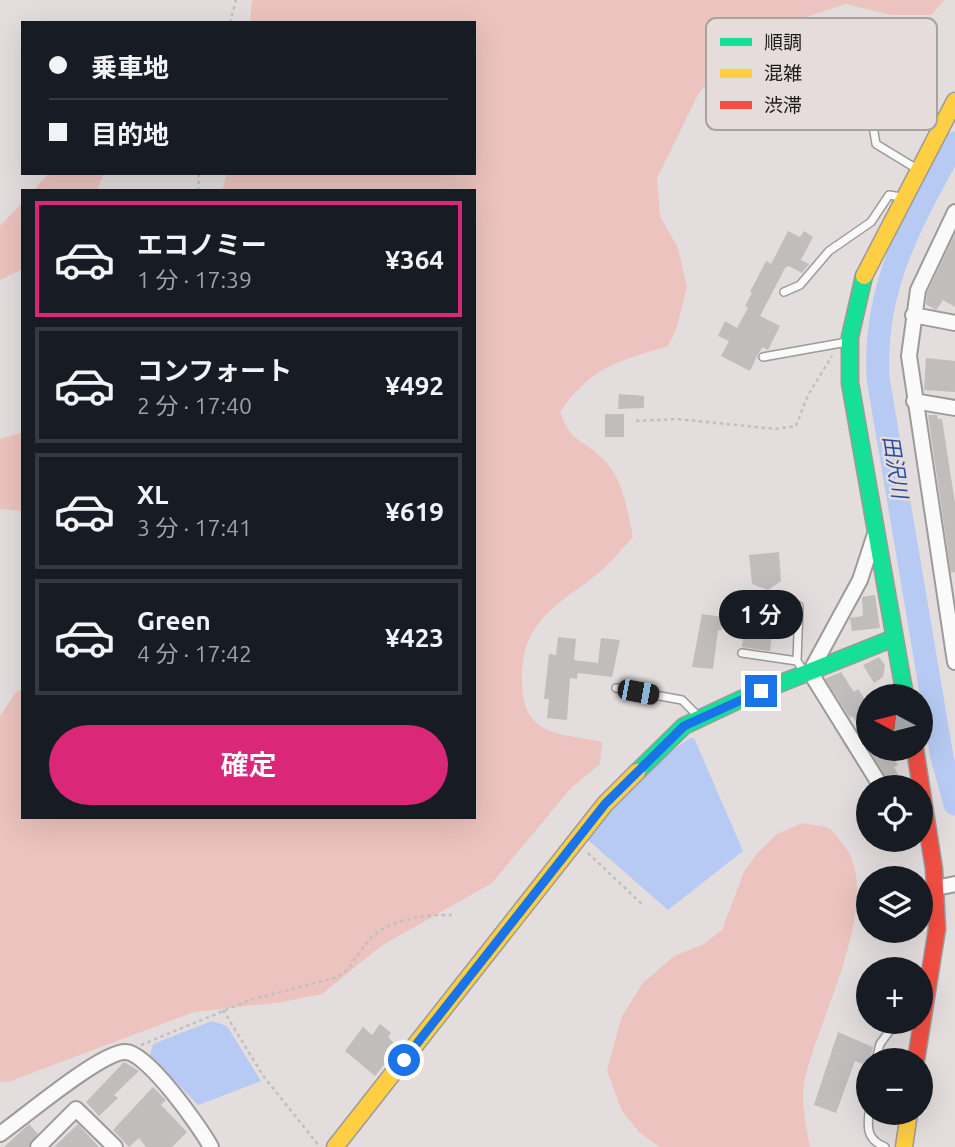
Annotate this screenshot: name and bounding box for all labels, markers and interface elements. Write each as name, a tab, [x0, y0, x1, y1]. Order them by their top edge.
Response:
legend	[706, 18, 937, 130]
text: 順調	[764, 31, 802, 53]
text: 乗車地	[91, 53, 169, 82]
text: 混雑	[764, 62, 802, 84]
text: 渋滞	[764, 94, 802, 116]
text: 目的地	[91, 120, 169, 149]
icon: car	[53, 228, 116, 291]
text: エコノミー	[137, 230, 267, 259]
text: ¥364	[385, 245, 444, 274]
text: 1 分 · 17:39	[137, 267, 252, 292]
icon: car	[53, 354, 116, 417]
text: コンフォート	[137, 356, 292, 385]
text: ¥492	[385, 371, 444, 400]
text: 2 分 · 17:40	[137, 393, 252, 418]
water label: 田沢川	[879, 434, 913, 502]
icon: car	[53, 480, 116, 543]
text: XL	[137, 480, 168, 509]
text: ¥619	[385, 497, 444, 526]
text: 3 分 · 17:41	[137, 515, 252, 540]
callout: 1 分	[719, 590, 803, 638]
text: 1 分	[740, 602, 782, 627]
icon: car	[53, 606, 116, 669]
text: Green	[137, 606, 211, 635]
text: ¥423	[385, 623, 444, 652]
text: 4 分 · 17:42	[137, 641, 252, 666]
route end	[745, 675, 777, 707]
car	[616, 678, 661, 706]
north arrow	[856, 684, 933, 761]
map controls	[856, 684, 933, 1125]
button: 確定	[49, 725, 448, 805]
button: locate	[856, 775, 933, 852]
button: layers	[856, 866, 933, 943]
button: +	[856, 957, 933, 1034]
route start	[388, 1044, 420, 1076]
button: −	[856, 1048, 933, 1125]

